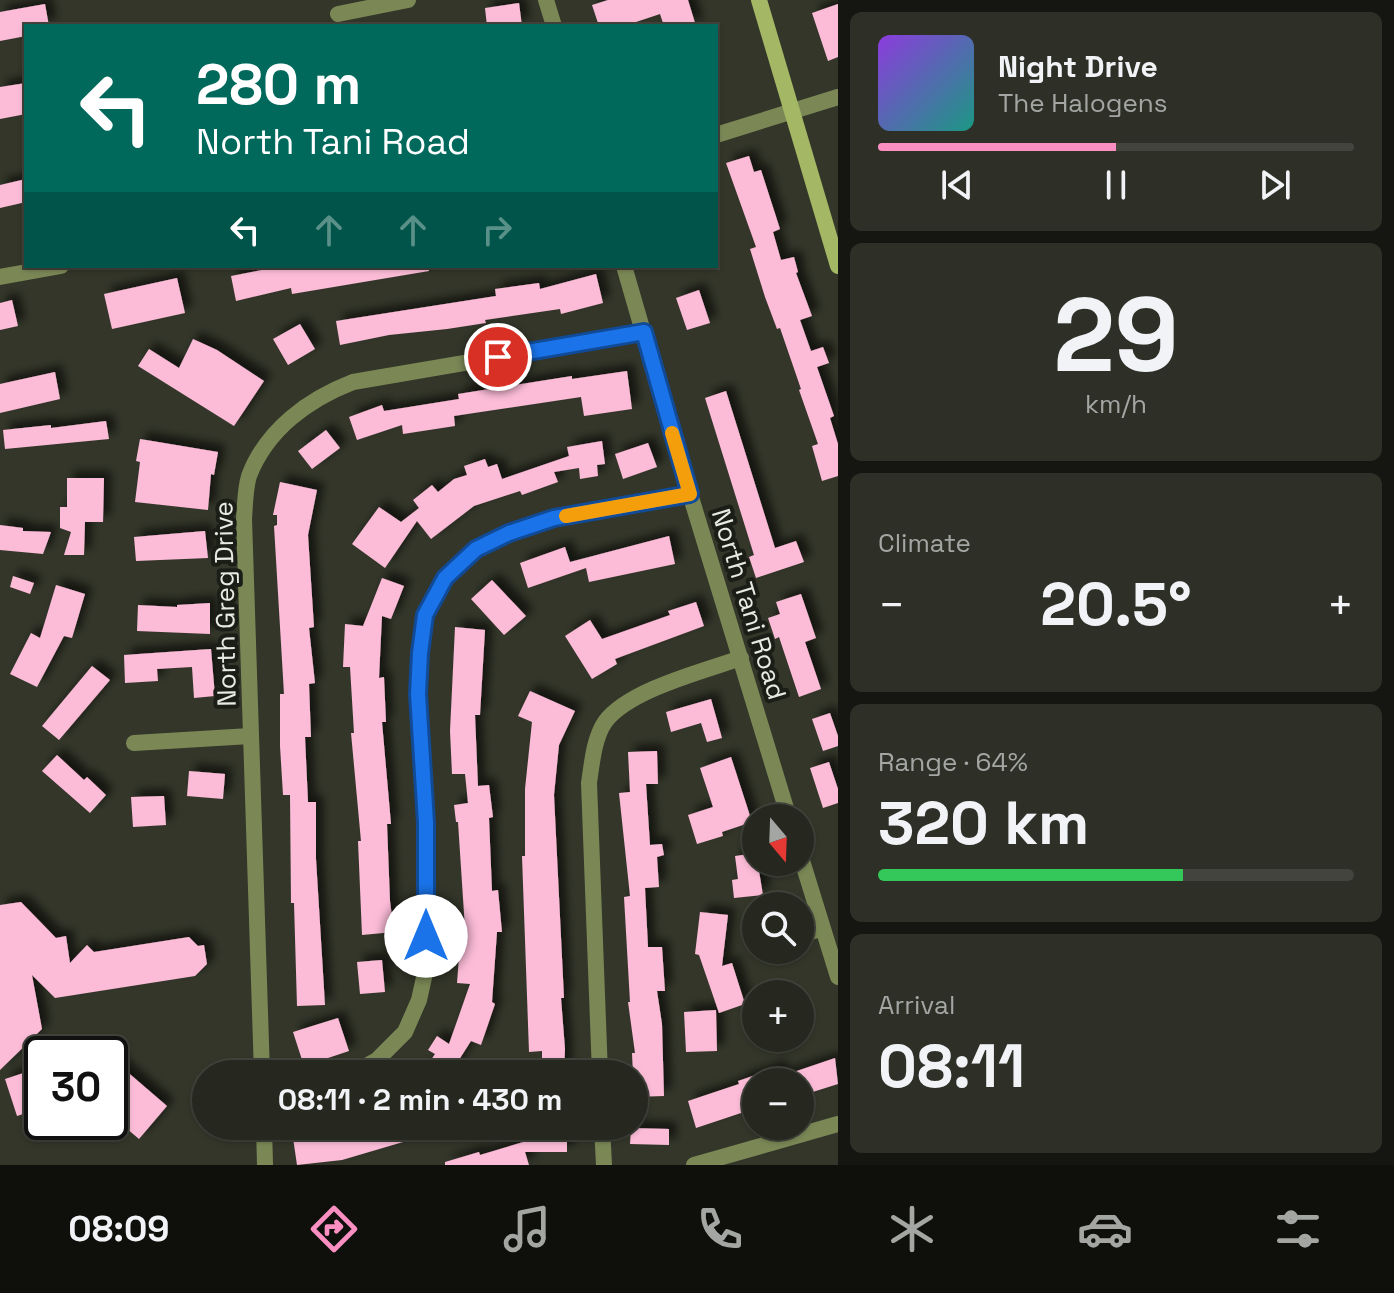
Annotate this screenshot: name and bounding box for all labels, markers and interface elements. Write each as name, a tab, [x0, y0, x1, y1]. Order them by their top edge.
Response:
text: Night Drive	[998, 47, 1158, 86]
text: 280 m	[196, 49, 361, 120]
icon: left	[64, 56, 168, 160]
text: The Halogens	[998, 86, 1167, 120]
text: North Tani Road	[196, 119, 470, 165]
icon: previous	[935, 163, 979, 207]
icon: pause	[1094, 163, 1138, 207]
icon: next	[1253, 163, 1297, 207]
icon: left	[223, 208, 267, 252]
icon: ahead	[307, 208, 351, 252]
icon: ahead	[391, 208, 435, 252]
icon: right	[475, 208, 519, 252]
text: 29	[1053, 269, 1179, 401]
pin	[464, 323, 532, 391]
icon: arrive	[476, 335, 520, 379]
text: km/h	[1085, 387, 1147, 421]
street label: North Greg Drive	[206, 501, 244, 707]
street label: North Tani Road	[704, 504, 794, 704]
text: Climate	[878, 526, 971, 560]
text: 20.5°	[1040, 566, 1192, 643]
text: −	[878, 577, 905, 633]
text: +	[1327, 577, 1354, 633]
text: Range · 64%	[878, 745, 1028, 779]
text: 320 km	[878, 785, 1089, 862]
north arrow	[742, 804, 814, 876]
map controls	[742, 804, 814, 1140]
button: search	[742, 892, 814, 964]
position arrow	[384, 894, 468, 978]
button: +	[742, 980, 814, 1052]
text: Arrival	[878, 988, 955, 1022]
text: 08:11	[878, 1028, 1025, 1105]
speed limit sign: 30	[24, 1036, 128, 1140]
button: −	[742, 1068, 814, 1140]
text: 08:11 · 2 min · 430 m	[278, 1080, 562, 1119]
icon: directions	[306, 1201, 362, 1257]
icon: music	[499, 1201, 555, 1257]
icon: phone	[692, 1201, 748, 1257]
icon: climate	[884, 1201, 940, 1257]
icon: car	[1077, 1201, 1133, 1257]
icon: filters	[1270, 1201, 1326, 1257]
text: 08:09	[68, 1206, 170, 1252]

